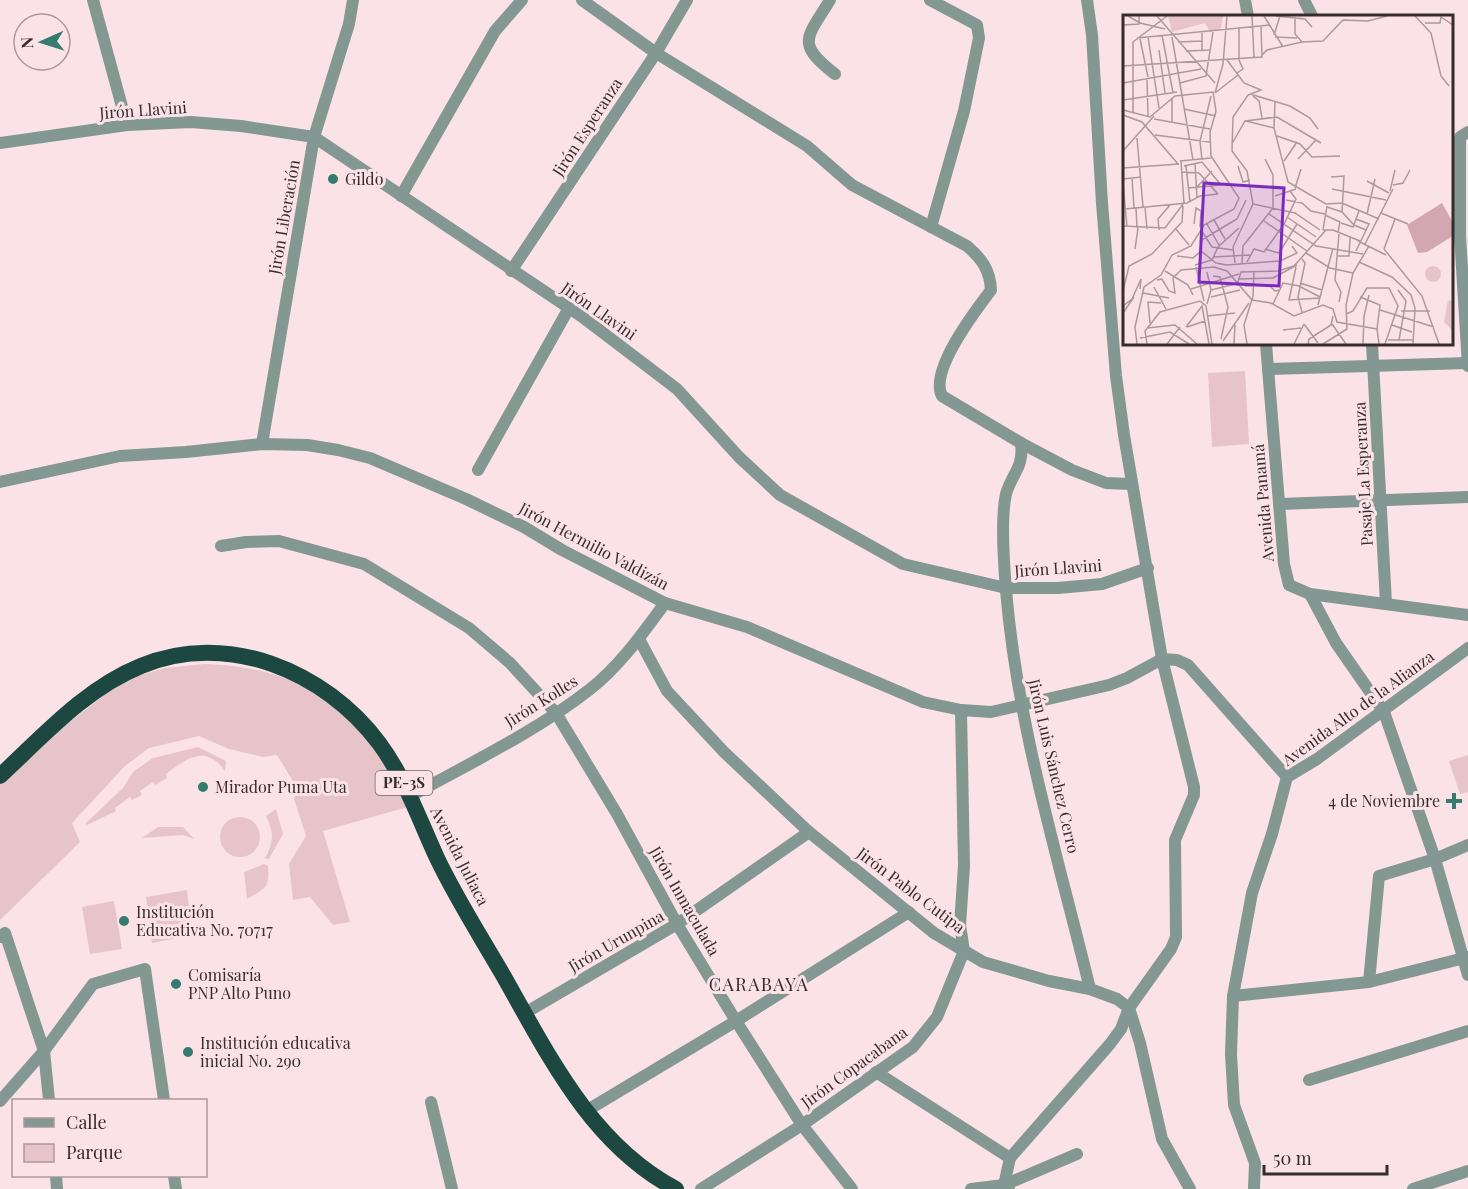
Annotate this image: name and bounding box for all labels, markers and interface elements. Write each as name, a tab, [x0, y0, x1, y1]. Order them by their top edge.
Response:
north arrow	[12, 12, 72, 72]
inset map	[1123, 15, 1453, 345]
text: N	[16, 36, 37, 49]
street label: Jirón Esperanza	[546, 73, 626, 181]
street label: Jirón Llavini	[98, 96, 188, 123]
street label: Jirón Liberación	[263, 158, 304, 277]
place label: Gildo	[345, 168, 384, 189]
marker: Gildo	[326, 172, 340, 186]
street label: Jirón Llavini	[557, 276, 641, 344]
street label: Pasaje La Esperanza	[1348, 401, 1377, 547]
street label: Avenida Panamá	[1247, 443, 1278, 564]
street label: Jirón Hermilio Valdizán	[515, 497, 673, 594]
street label: Jirón Llavini	[1013, 554, 1103, 581]
street label: Avenida Alto de la Alianza	[1277, 645, 1438, 770]
street label: Jirón Kolles	[499, 670, 581, 732]
street label: Jirón Luis Sánchez Cerro	[1024, 676, 1085, 855]
road number: PE-3S	[376, 771, 432, 795]
place label: Mirador Puma Uta	[215, 776, 347, 797]
marker: Mirador Puma Uta	[196, 780, 210, 794]
place label: 4 de Noviembre	[1328, 790, 1440, 811]
marker: 4 de Noviembre	[1445, 792, 1463, 810]
street label: Avenida Juliaca	[426, 802, 494, 909]
street label: Jirón Inmaculada	[645, 841, 725, 959]
street label: Jirón Pablo Cutipa	[852, 841, 970, 937]
place label: Institución Educativa No. 70717	[136, 901, 273, 940]
street label: Jirón Urunpina	[563, 905, 667, 977]
marker: Institución Educativa No. 70717	[117, 914, 131, 928]
place label: Comisaría PNP Alto Puno	[188, 964, 291, 1003]
district label: CARABAYA	[709, 972, 809, 996]
marker: Comisaría PNP Alto Puno	[169, 977, 183, 991]
street label: Jirón Copacabana	[796, 1021, 911, 1113]
place label: Institución educativa inicial No. 290	[200, 1032, 351, 1071]
marker: Institución educativa inicial No. 290	[181, 1045, 195, 1059]
legend	[12, 1099, 207, 1177]
text: Calle	[66, 1110, 107, 1134]
scale bar	[1264, 1138, 1387, 1176]
text: Parque	[66, 1140, 123, 1164]
text: 50 m	[1273, 1146, 1312, 1170]

